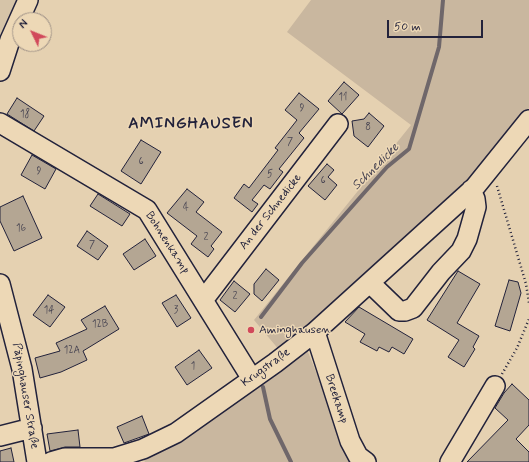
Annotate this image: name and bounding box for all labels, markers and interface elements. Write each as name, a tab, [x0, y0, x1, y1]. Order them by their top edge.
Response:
north arrow	[12, 12, 52, 52]
scale bar	[389, 12, 485, 38]
text: N	[16, 17, 32, 32]
text: 50 m	[394, 19, 421, 35]
house number: 11	[339, 92, 347, 104]
house number: 9	[300, 103, 304, 115]
house number: 18	[20, 109, 30, 121]
district label: AMINGHAUSEN	[127, 115, 255, 135]
house number: 8	[365, 122, 371, 134]
house number: 7	[287, 137, 293, 149]
water label: Schnedicke	[349, 140, 403, 194]
house number: 6	[138, 156, 144, 168]
house number: 9	[37, 166, 41, 178]
house number: 5	[267, 169, 273, 181]
street label: An der Schnedicke	[237, 171, 305, 253]
house number: 6	[320, 175, 326, 187]
house number: 4	[183, 202, 189, 214]
street label: Bohnenkamp	[142, 209, 192, 277]
house number: 16	[16, 223, 26, 235]
house number: 2	[204, 232, 208, 244]
house number: 7	[89, 240, 95, 252]
house number: 2	[233, 291, 237, 303]
house number: 14	[44, 305, 54, 317]
house number: 3	[174, 305, 178, 317]
house number: 12B	[92, 319, 108, 331]
place label: Aminghausen	[259, 323, 331, 337]
marker: Aminghausen	[246, 325, 256, 335]
street label: Päpinghauser Straße	[9, 342, 41, 450]
house number: 12A	[64, 345, 80, 357]
street label: Krugstraße	[239, 345, 293, 391]
house number: 1	[191, 361, 195, 373]
street label: Breekamp	[321, 372, 351, 426]

